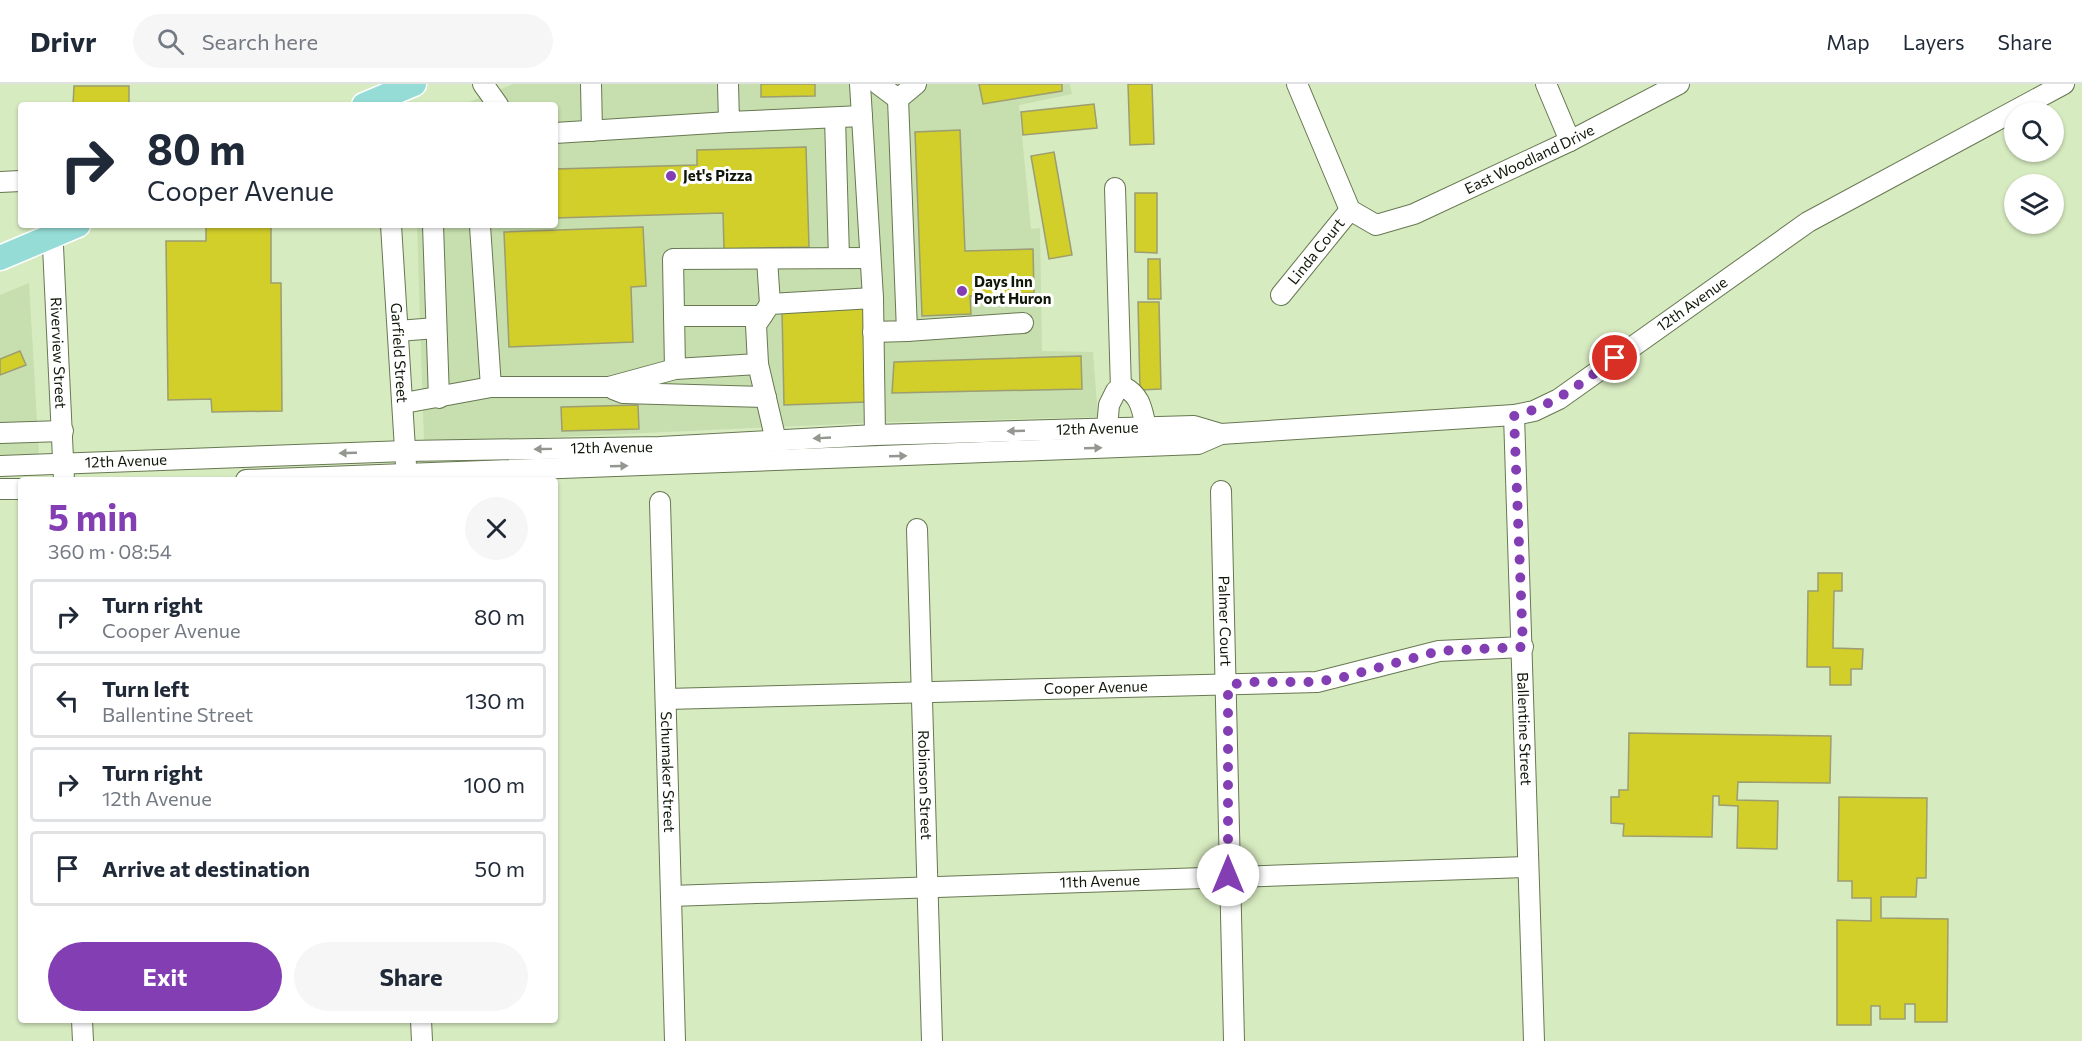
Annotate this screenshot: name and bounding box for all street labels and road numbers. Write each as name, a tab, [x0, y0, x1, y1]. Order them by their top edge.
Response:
street label: East Woodland Drive	[1461, 120, 1597, 197]
street label: Linda Court	[1283, 214, 1348, 288]
street label: 12th Avenue	[1653, 272, 1730, 335]
street label: Riverview Street	[47, 296, 71, 409]
street label: Garfield Street	[388, 302, 412, 403]
street label: 12th Avenue	[1056, 418, 1139, 438]
street label: 12th Avenue	[570, 437, 653, 456]
street label: 12th Avenue	[84, 450, 167, 471]
street label: Palmer Court	[1215, 575, 1236, 666]
street label: Ballentine Street	[1514, 672, 1536, 786]
street label: Cooper Avenue	[1044, 676, 1148, 697]
street label: Schumaker Street	[658, 711, 679, 833]
street label: Robinson Street	[915, 730, 936, 840]
street label: 11th Avenue	[1059, 870, 1140, 891]

